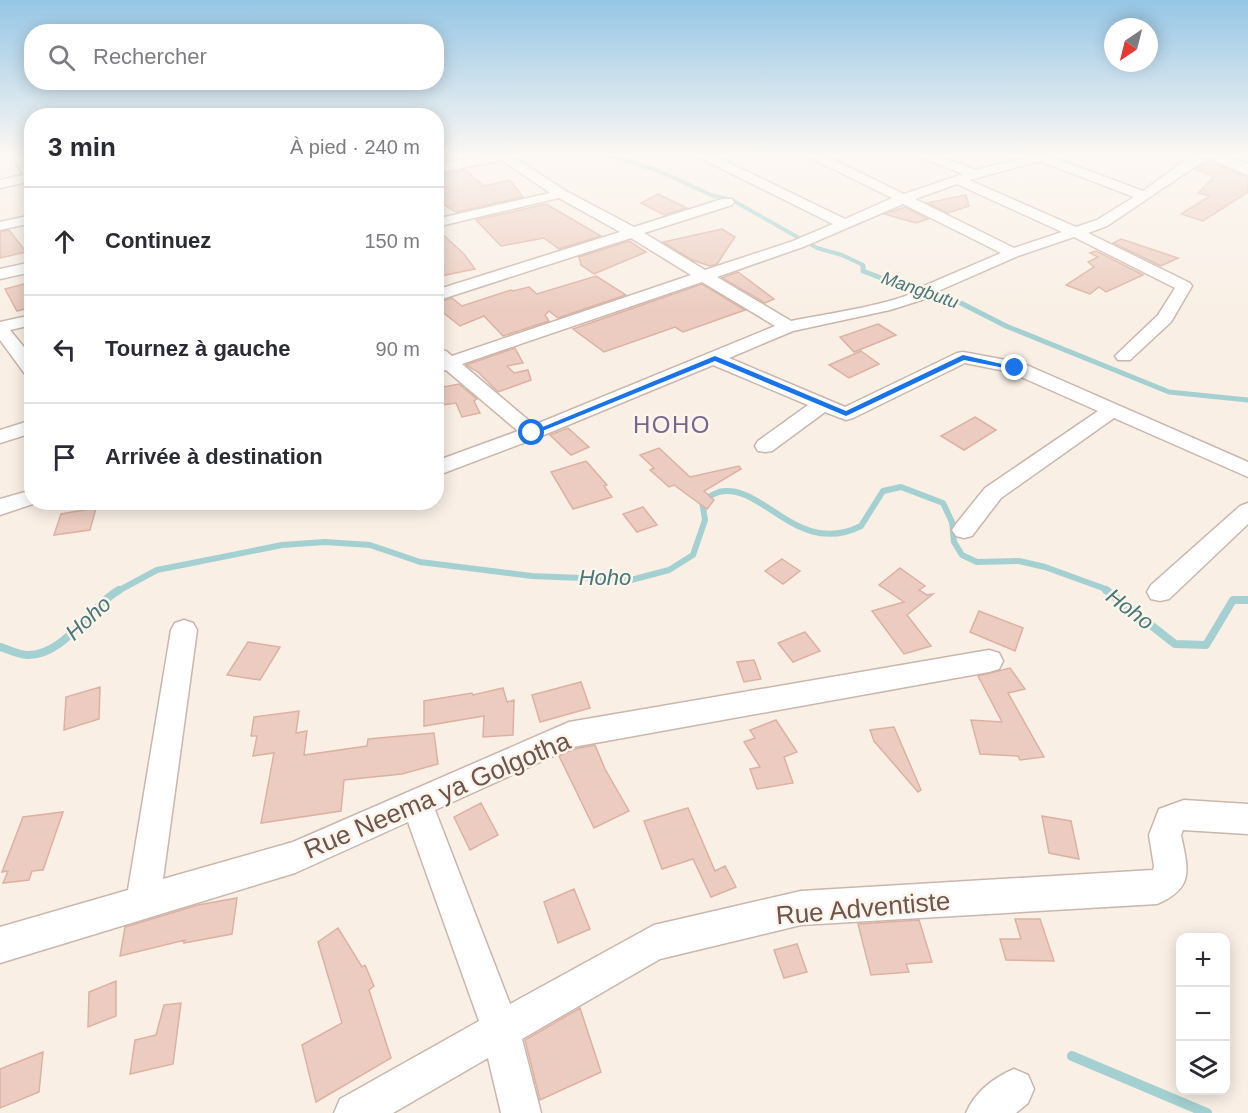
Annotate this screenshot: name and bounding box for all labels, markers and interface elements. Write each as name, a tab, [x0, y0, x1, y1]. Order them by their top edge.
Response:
north arrow	[1104, 18, 1158, 72]
search box	[24, 24, 444, 90]
icon: search	[45, 41, 78, 74]
text: Rechercher	[93, 44, 207, 69]
text: 3 min	[48, 132, 116, 162]
text: À pied · 240 m	[290, 136, 420, 158]
icon: ahead	[48, 225, 81, 258]
text: Continuez	[105, 228, 211, 253]
text: 150 m	[364, 230, 420, 252]
water label: Mangbutu	[879, 268, 961, 312]
icon: left	[48, 333, 81, 366]
text: Tournez à gauche	[105, 336, 290, 361]
text: 90 m	[376, 338, 420, 360]
route end	[1001, 354, 1027, 380]
district label: HOHO	[633, 411, 711, 438]
route start	[518, 419, 544, 445]
icon: arrive	[48, 441, 81, 474]
text: Arrivée à destination	[105, 444, 323, 469]
water label: Hoho	[579, 565, 631, 590]
water label: Hoho	[1101, 583, 1159, 635]
water label: Hoho	[60, 591, 116, 645]
street label: Rue Neema ya Golgotha	[299, 725, 575, 865]
street label: Rue Adventiste	[775, 885, 951, 931]
map controls	[1176, 933, 1230, 1095]
button: +	[1176, 933, 1230, 987]
button: −	[1176, 987, 1230, 1041]
button: layers	[1176, 1041, 1230, 1095]

